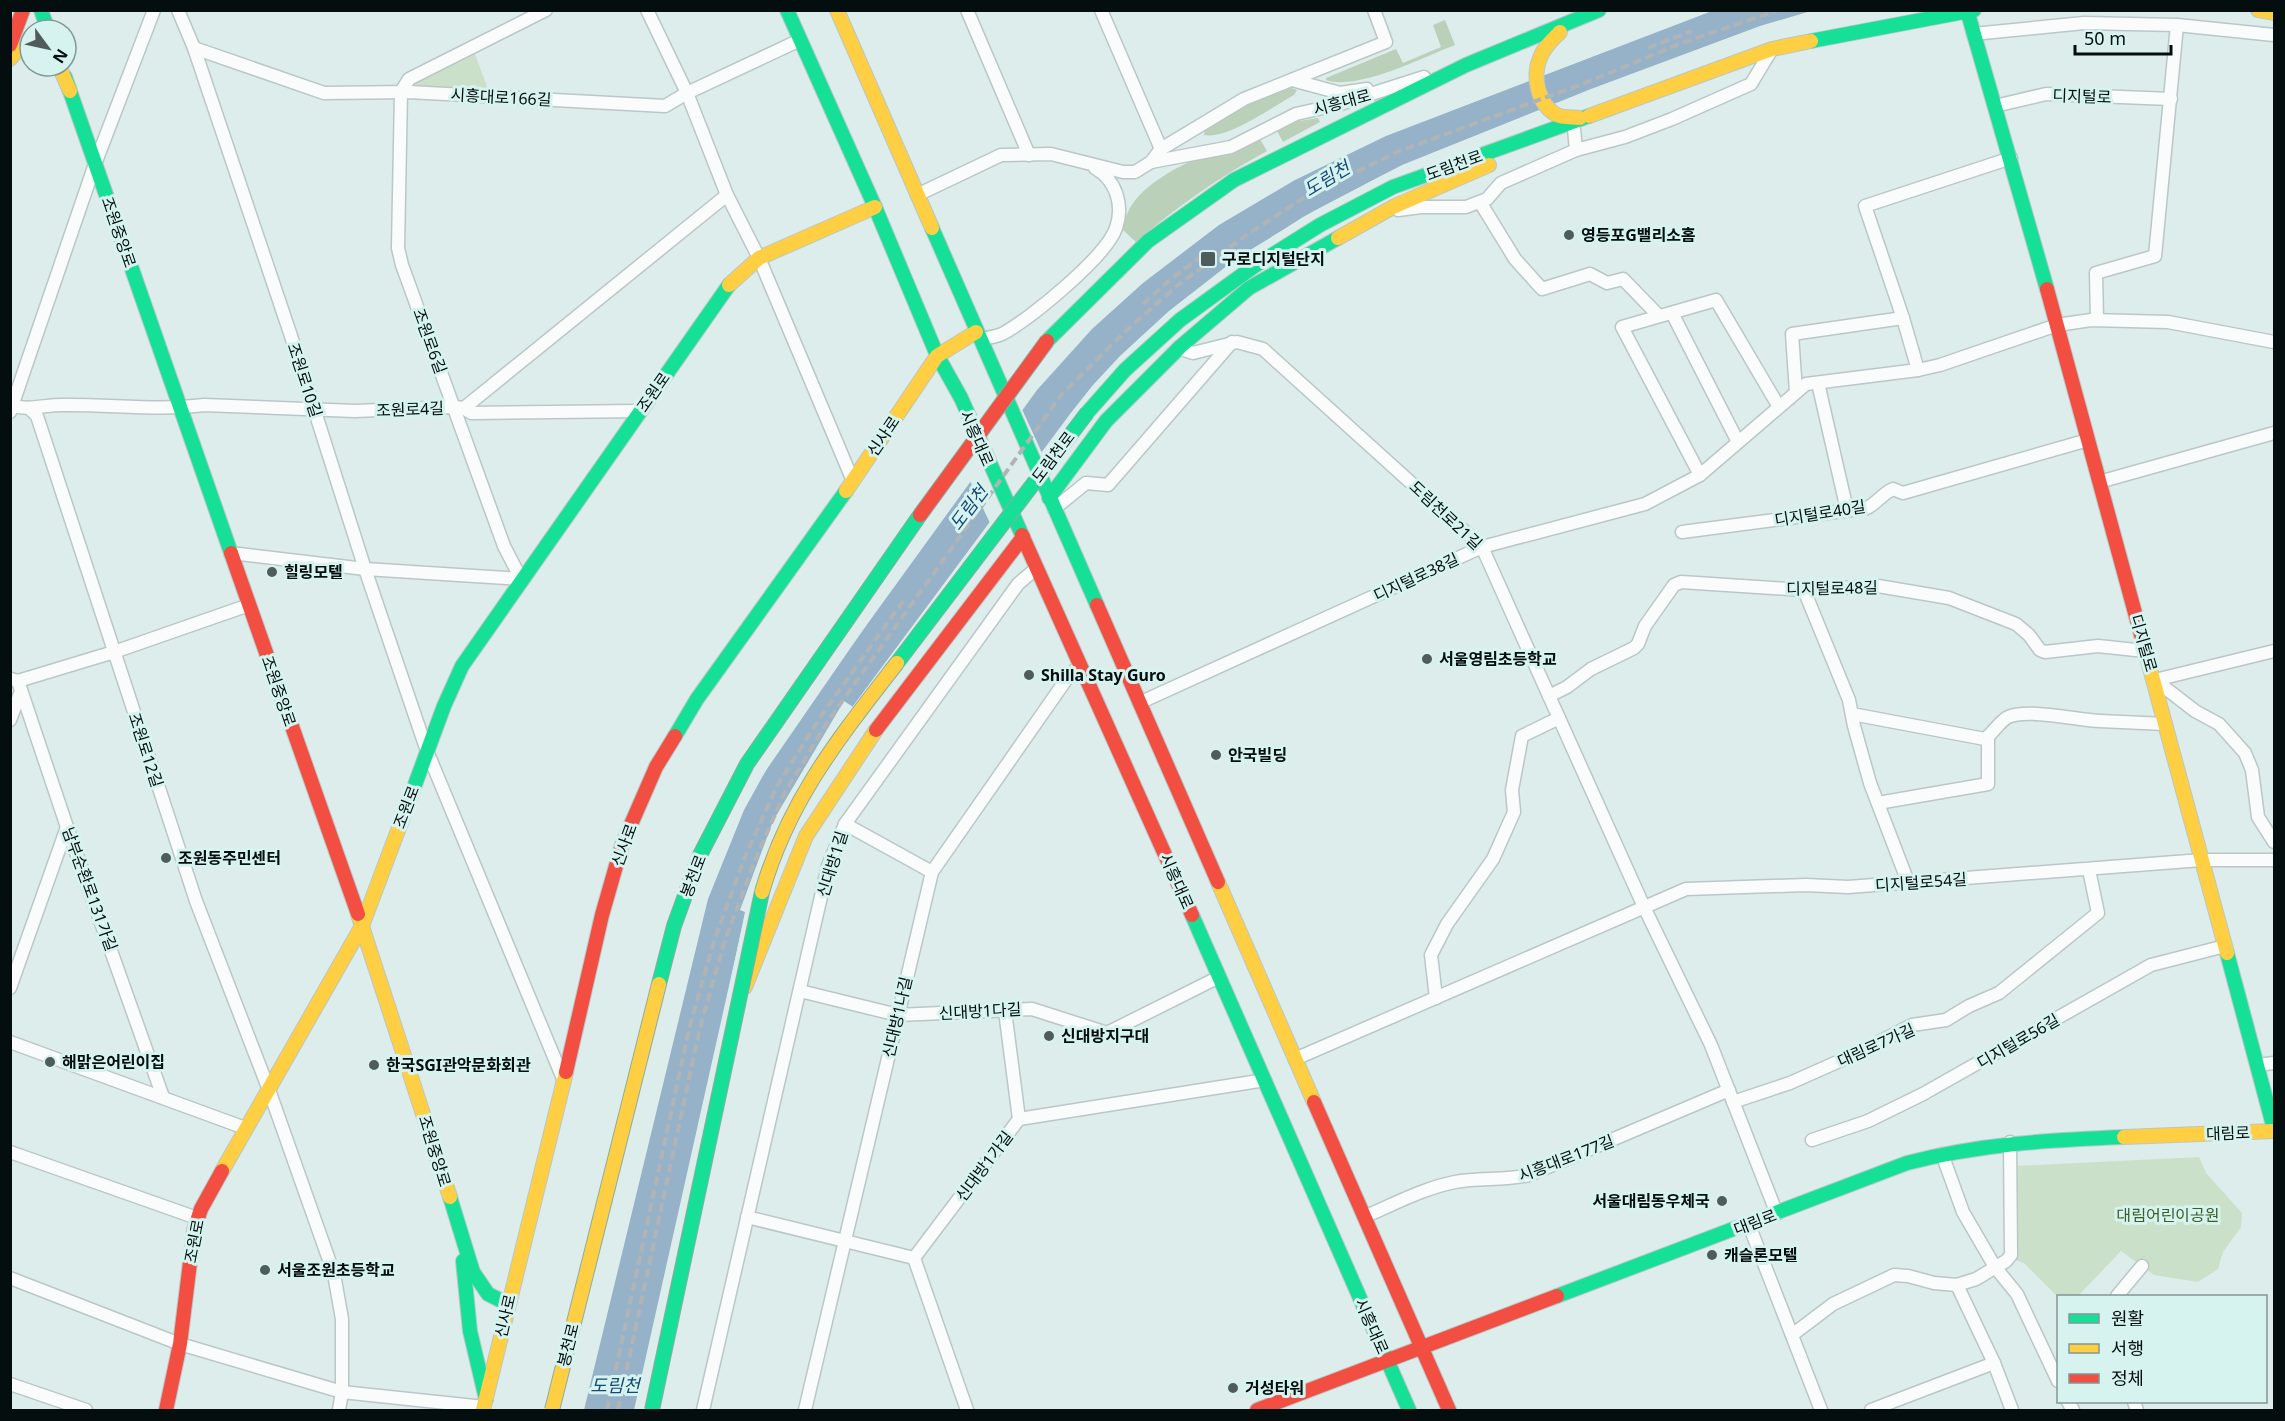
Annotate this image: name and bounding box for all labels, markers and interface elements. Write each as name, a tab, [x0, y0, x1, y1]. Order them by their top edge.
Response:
north arrow	[18, 18, 78, 78]
scale bar	[2075, 18, 2171, 56]
text: 50 m	[2084, 26, 2126, 50]
text: N	[48, 45, 73, 68]
street label: 시흥대로166길	[450, 83, 552, 111]
street label: 시흥대로	[1311, 84, 1374, 120]
street label: 디지털로	[2052, 84, 2112, 108]
street label: 도림천로	[1423, 145, 1486, 185]
water label: 도림천	[1299, 154, 1356, 201]
street label: 조원중앙로	[97, 194, 141, 271]
place label: 영등포G밸리소홈	[1581, 224, 1696, 246]
marker: 영등포G밸리소홈	[1562, 228, 1576, 242]
place label: 구로디지털단지	[1222, 248, 1325, 270]
marker: 구로디지털단지	[1199, 250, 1217, 268]
street label: 조원로6길	[408, 305, 452, 377]
street label: 조원로10길	[283, 340, 327, 420]
street label: 조원로	[631, 367, 675, 416]
street label: 조원로4길	[376, 397, 444, 421]
street label: 시흥대로	[955, 407, 999, 470]
street label: 신사로	[862, 411, 905, 460]
street label: 도림천로	[1026, 427, 1080, 487]
street label: 도림천로21길	[1405, 476, 1487, 554]
water label: 도림천	[944, 478, 994, 534]
street label: 디지털로40길	[1773, 495, 1867, 531]
street label: 디지털로38길	[1370, 548, 1462, 606]
place label: 힐링모텔	[284, 561, 343, 583]
marker: 힐링모텔	[265, 565, 279, 579]
street label: 디지털로48길	[1786, 576, 1878, 600]
street label: 디지털로	[2125, 612, 2163, 675]
place label: 서울영림초등학교	[1439, 648, 1557, 670]
marker: 서울영림초등학교	[1420, 652, 1434, 666]
street label: 조원중앙로	[257, 653, 301, 730]
place label: Shilla Stay Guro	[1041, 664, 1166, 686]
marker: Shilla Stay Guro	[1022, 668, 1036, 682]
street label: 조원로12길	[124, 710, 168, 790]
place label: 안국빌딩	[1228, 744, 1287, 766]
marker: 안국빌딩	[1209, 748, 1223, 762]
street label: 조원로	[388, 782, 424, 832]
street label: 신사로	[606, 820, 642, 870]
street label: 남부순환로131가길	[57, 824, 123, 954]
street label: 신대방1길	[812, 828, 852, 900]
place label: 조원동주민센터	[178, 847, 281, 869]
street label: 시흥대로	[1155, 850, 1199, 913]
marker: 조원동주민센터	[159, 851, 173, 865]
street label: 봉천로	[675, 851, 711, 901]
street label: 디지털로54길	[1874, 868, 1968, 896]
street label: 신대방1나길	[877, 974, 917, 1060]
street label: 신대방1다길	[938, 998, 1022, 1024]
street label: 디지털로56길	[1973, 1008, 2063, 1074]
street label: 대림로7가길	[1834, 1018, 1918, 1072]
place label: 신대방지구대	[1061, 1025, 1149, 1047]
marker: 신대방지구대	[1042, 1029, 1056, 1043]
place label: 해맑은어린이집	[62, 1051, 165, 1073]
place label: 한국SGI관악문화회관	[386, 1054, 531, 1076]
marker: 해맑은어린이집	[43, 1055, 57, 1069]
marker: 한국SGI관악문화회관	[367, 1058, 381, 1072]
street label: 조원중앙로	[414, 1113, 456, 1190]
street label: 대림로	[2206, 1121, 2251, 1145]
street label: 신대방1가길	[950, 1126, 1018, 1206]
street label: 시흥대로177길	[1515, 1130, 1617, 1186]
place label: 서울대림동우체국	[1592, 1190, 1710, 1212]
marker: 서울대림동우체국	[1715, 1194, 1729, 1208]
street label: 대림로	[1730, 1204, 1780, 1240]
park label: 대림어린이공원	[2116, 1204, 2220, 1226]
street label: 조원로	[179, 1217, 209, 1265]
place label: 캐슬론모텔	[1724, 1244, 1798, 1266]
marker: 캐슬론모텔	[1705, 1248, 1719, 1262]
place label: 서울조원초등학교	[277, 1259, 395, 1281]
marker: 서울조원초등학교	[258, 1263, 272, 1277]
street label: 신사로	[489, 1292, 521, 1340]
street label: 시흥대로	[1350, 1295, 1394, 1358]
legend	[2057, 1295, 2267, 1403]
text: 원활	[2111, 1306, 2144, 1330]
street label: 봉천로	[552, 1321, 584, 1369]
text: 서행	[2111, 1336, 2144, 1360]
text: 정체	[2111, 1366, 2144, 1390]
water label: 도림천	[590, 1373, 642, 1397]
place label: 거성타워	[1245, 1377, 1304, 1399]
marker: 거성타워	[1226, 1381, 1240, 1395]

